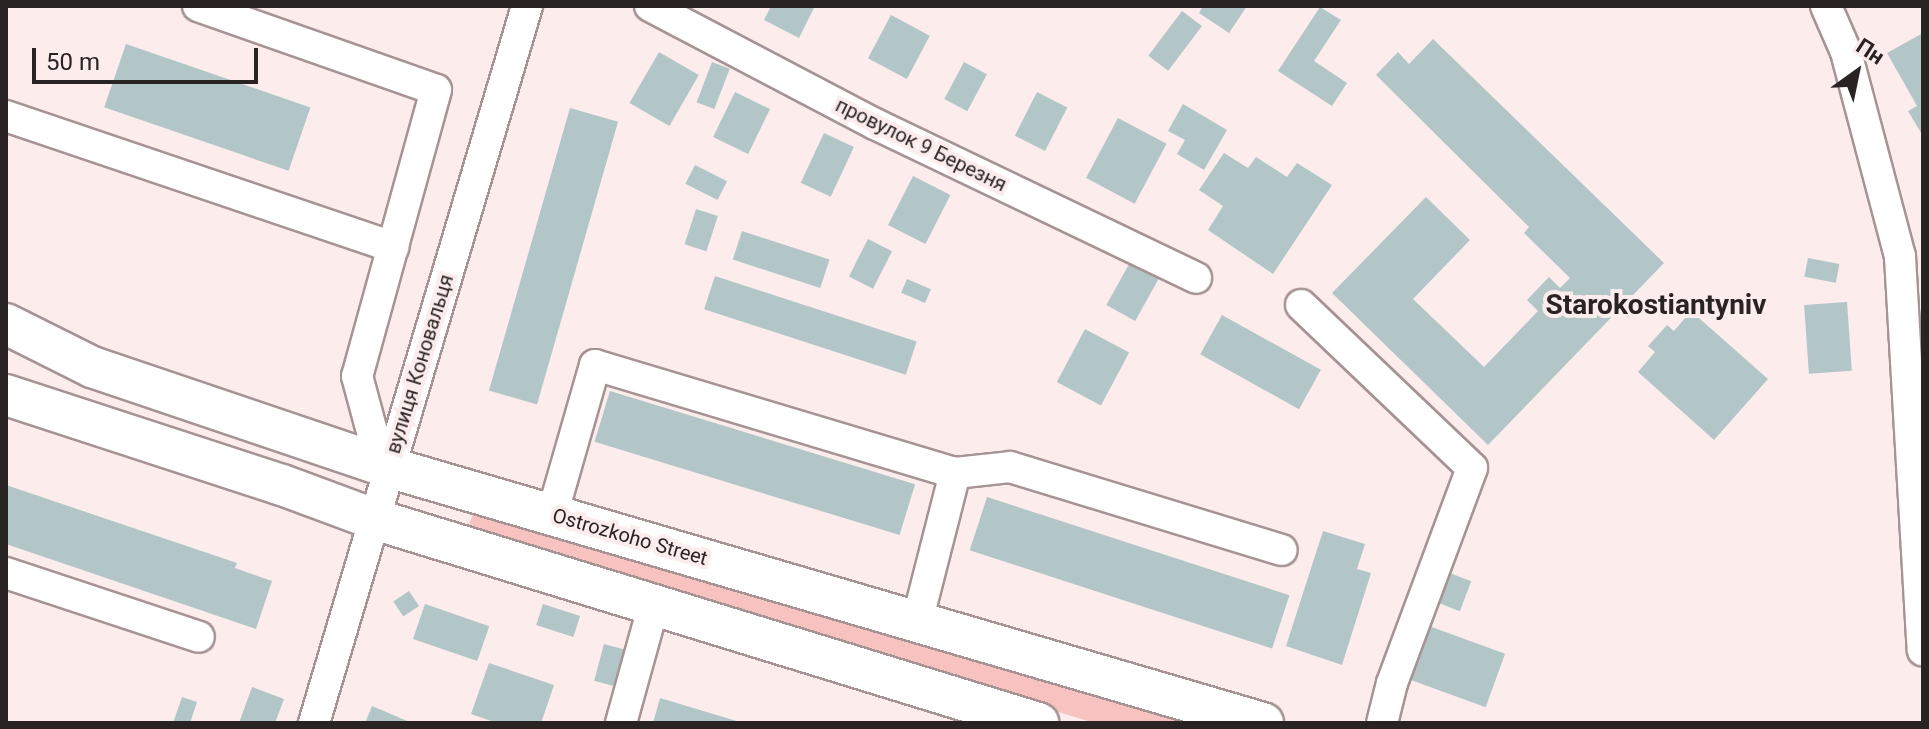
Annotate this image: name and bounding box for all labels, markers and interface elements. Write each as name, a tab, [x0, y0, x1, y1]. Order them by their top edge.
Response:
scale bar	[36, 32, 262, 82]
north arrow	[1817, 32, 1897, 112]
text: Пн	[1852, 33, 1889, 70]
text: 50 m	[46, 48, 100, 76]
street label: провулок 9 Березня	[832, 93, 1010, 197]
street label: вулиця Коновальця	[381, 272, 459, 456]
district label: Starokostiantyniv	[1546, 288, 1766, 322]
street label: Ostrozkoho Street	[550, 503, 710, 571]

